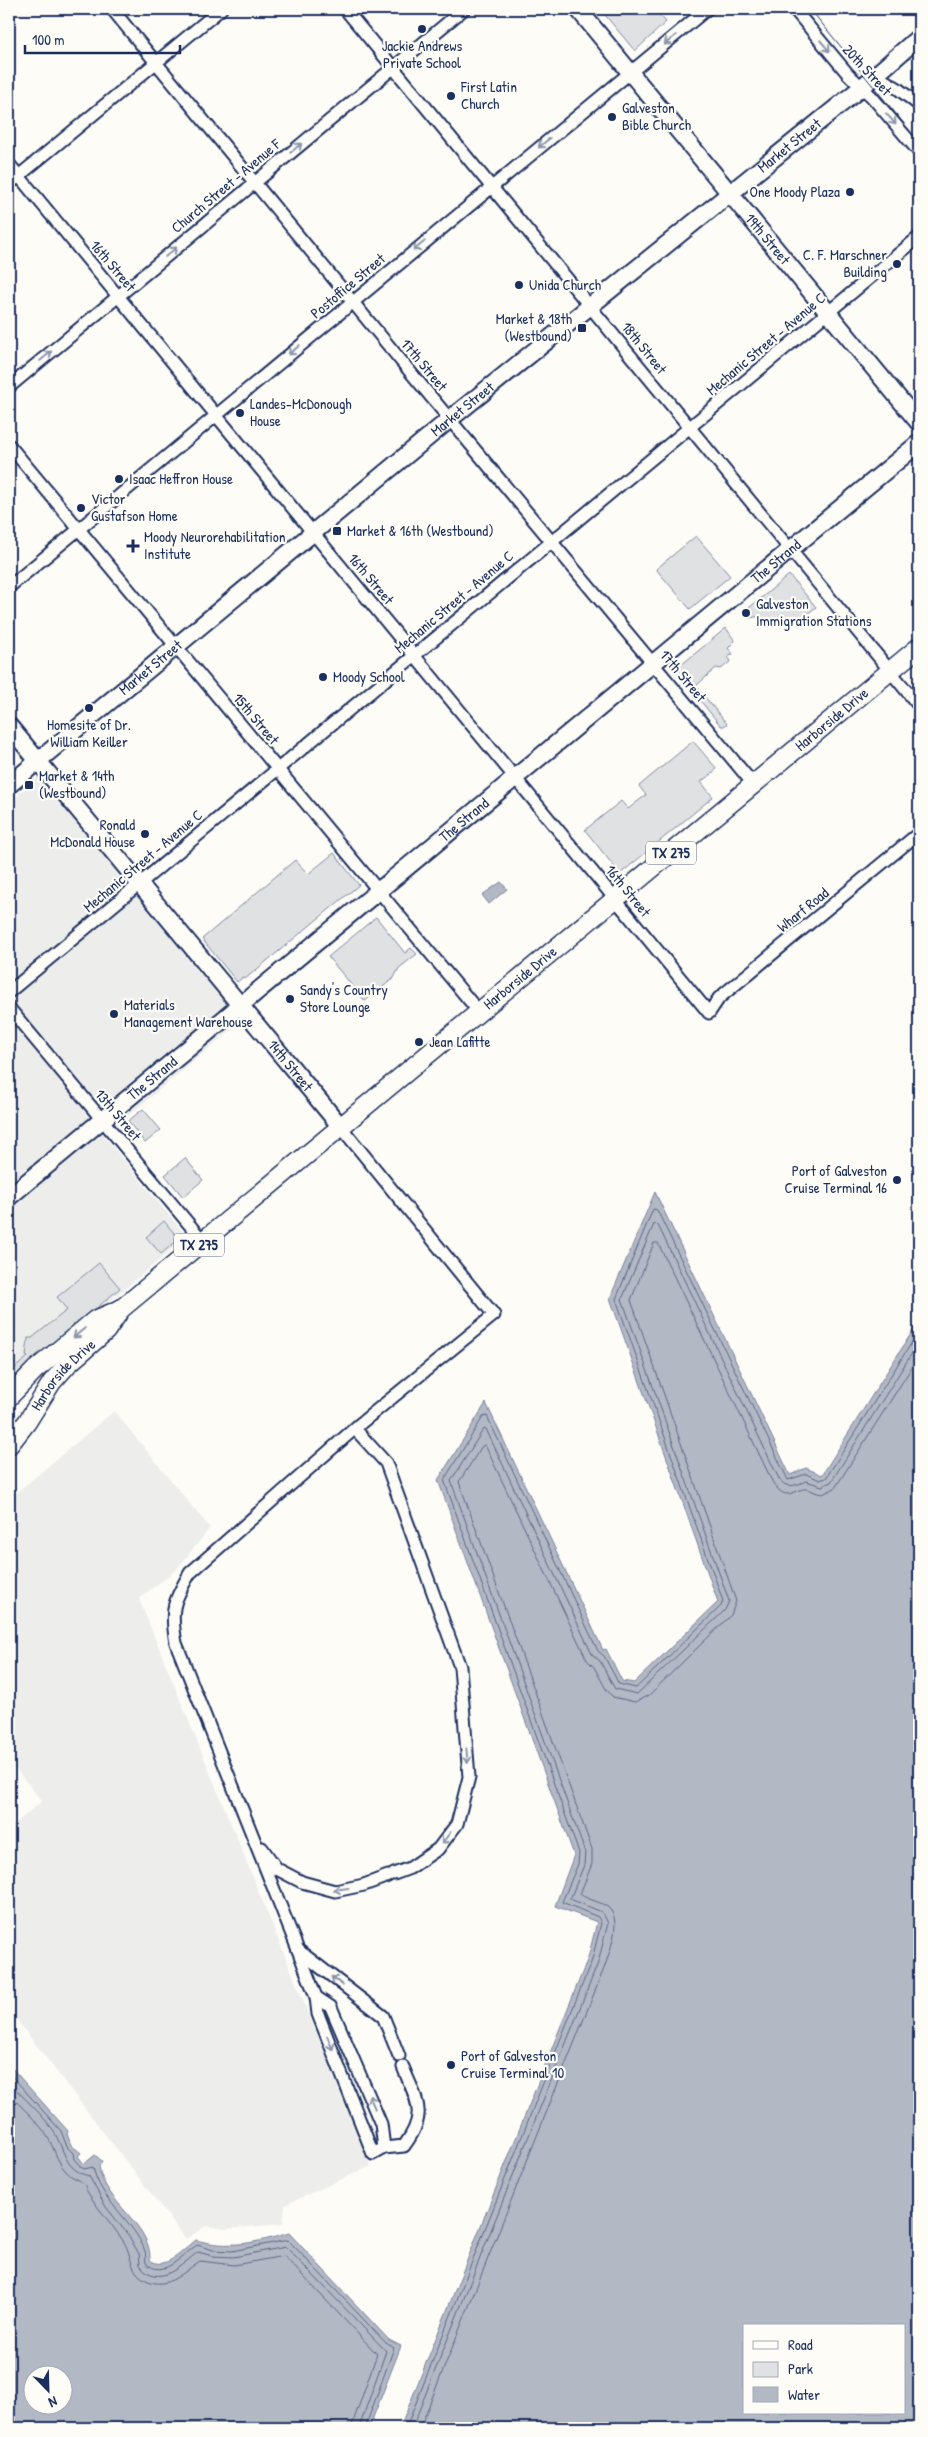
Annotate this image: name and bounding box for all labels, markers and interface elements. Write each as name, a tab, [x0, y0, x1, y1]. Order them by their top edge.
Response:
scale bar	[25, 22, 180, 54]
marker: Jackie Andrews Private School	[416, 23, 428, 35]
text: 100 m	[32, 29, 65, 50]
one-way arrow	[664, 34, 677, 45]
place label: Jackie Andrews Private School	[382, 35, 463, 73]
street label: 20th Street	[838, 39, 897, 101]
one-way arrow	[820, 40, 831, 53]
place label: First Latin Church	[460, 76, 517, 114]
marker: First Latin Church	[445, 90, 457, 102]
place label: Galveston Bible Church	[622, 97, 691, 135]
marker: Galveston Bible Church	[606, 111, 618, 123]
street label: Market Street	[753, 112, 826, 177]
one-way arrow	[886, 112, 897, 125]
street label: Church Street - Avenue F	[167, 133, 285, 238]
one-way arrow	[538, 138, 551, 149]
one-way arrow	[289, 142, 302, 153]
place label: One Moody Plaza	[749, 181, 840, 202]
marker: One Moody Plaza	[844, 186, 856, 198]
street label: 19th Street	[740, 209, 796, 270]
street label: 16th Street	[86, 235, 142, 297]
one-way arrow	[413, 241, 426, 252]
place label: C. F. Marschner Building	[803, 244, 887, 282]
one-way arrow	[164, 246, 177, 257]
street label: Postoffice Street	[306, 248, 390, 323]
marker: C. F. Marschner Building	[891, 258, 903, 270]
place label: Unida Church	[529, 274, 601, 295]
marker: Unida Church	[513, 279, 525, 291]
street label: Mechanic Street - Avenue C	[702, 287, 830, 400]
place label: Market & 18th (Westbound)	[496, 308, 572, 346]
street label: 18th Street	[617, 317, 673, 379]
marker: Market & 18th (Westbound)	[576, 322, 588, 334]
street label: 17th Street	[396, 334, 453, 396]
one-way arrow	[288, 345, 301, 356]
one-way arrow	[39, 351, 52, 362]
street label: Market Street	[426, 376, 499, 441]
place label: Landes-McDonough House	[250, 393, 352, 431]
marker: Landes-McDonough House	[234, 407, 246, 419]
place label: Isaac Heffron House	[129, 468, 233, 489]
marker: Isaac Heffron House	[113, 473, 125, 485]
place label: Victor Gustafson Home	[91, 488, 178, 526]
marker: Victor Gustafson Home	[75, 502, 87, 514]
place label: Market & 16th (Westbound)	[347, 520, 494, 541]
marker: Market & 16th (Westbound)	[331, 525, 343, 537]
place label: Moody Neurorehabilitation Institute	[144, 526, 286, 564]
street label: The Strand	[746, 534, 805, 588]
marker: Moody Neurorehabilitation Institute	[126, 539, 140, 553]
street label: Mechanic Street - Avenue C	[390, 545, 518, 658]
street label: 16th Street	[344, 548, 400, 610]
place label: Galveston Immigration Stations	[756, 593, 872, 631]
marker: Galveston Immigration Stations	[740, 607, 752, 619]
street label: Market Street	[114, 634, 187, 700]
street label: 17th Street	[655, 645, 712, 707]
place label: Moody School	[333, 666, 405, 687]
marker: Moody School	[317, 671, 329, 683]
street label: Harborside Drive	[790, 682, 873, 756]
street label: 15th Street	[229, 688, 285, 750]
marker: Homesite of Dr. William Keiller	[83, 702, 95, 714]
place label: Homesite of Dr. William Keiller	[47, 714, 131, 752]
place label: Market & 14th (Westbound)	[39, 765, 114, 803]
marker: Market & 14th (Westbound)	[23, 779, 35, 791]
street label: The Strand	[434, 793, 493, 847]
street label: Mechanic Street - Avenue C	[79, 804, 207, 917]
place label: Ronald McDonald House	[50, 814, 135, 852]
marker: Ronald McDonald House	[139, 828, 151, 840]
road number: TX 275	[646, 841, 696, 864]
street label: 16th Street	[601, 860, 656, 922]
street label: Wharf Road	[773, 882, 833, 937]
street label: Harborside Drive	[479, 941, 561, 1014]
place label: Sandy's Country Store Lounge	[300, 979, 388, 1017]
marker: Sandy's Country Store Lounge	[284, 993, 296, 1005]
place label: Materials Management Warehouse	[124, 994, 253, 1032]
marker: Materials Management Warehouse	[108, 1008, 120, 1020]
place label: Jean Lafitte	[429, 1031, 490, 1052]
street label: 14th Street	[263, 1035, 319, 1096]
marker: Jean Lafitte	[413, 1036, 425, 1048]
street label: The Strand	[122, 1051, 181, 1105]
street label: 13th Street	[90, 1084, 147, 1146]
place label: Port of Galveston Cruise Terminal 16	[785, 1160, 887, 1198]
marker: Port of Galveston Cruise Terminal 16	[891, 1174, 903, 1186]
road number: TX 275	[174, 1234, 224, 1256]
one-way arrow	[73, 1328, 86, 1339]
street label: Harborside Drive	[26, 1334, 100, 1415]
one-way arrow	[462, 1747, 472, 1763]
one-way arrow	[441, 1831, 452, 1844]
one-way arrow	[333, 1884, 349, 1894]
one-way arrow	[331, 1975, 344, 1986]
one-way arrow	[326, 2035, 335, 2050]
place label: Port of Galveston Cruise Terminal 10	[461, 2045, 564, 2083]
marker: Port of Galveston Cruise Terminal 10	[445, 2059, 457, 2071]
one-way arrow	[366, 2095, 376, 2110]
legend	[743, 2324, 906, 2414]
text: Road	[788, 2334, 813, 2355]
text: Park	[788, 2358, 813, 2379]
north arrow	[22, 2364, 72, 2414]
text: Water	[788, 2384, 820, 2405]
text: N	[46, 2392, 60, 2413]

